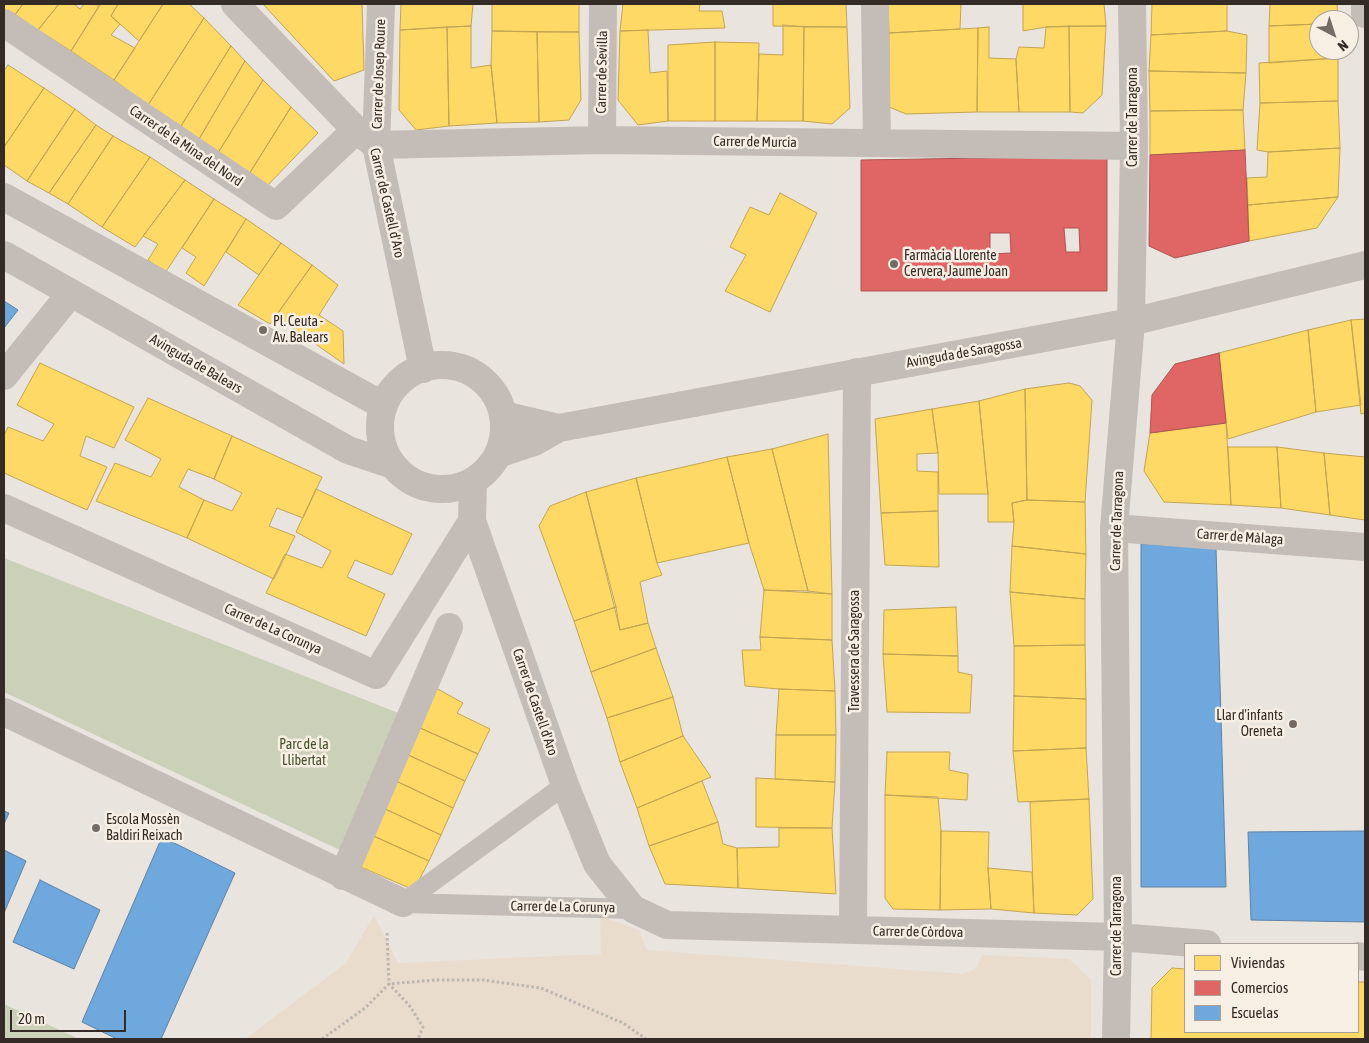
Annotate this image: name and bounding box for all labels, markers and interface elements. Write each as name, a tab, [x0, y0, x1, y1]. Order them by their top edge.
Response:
north arrow	[1309, 10, 1359, 60]
street label: Carrer de Josep Roure	[369, 19, 389, 129]
street label: Carrer de Sevilla	[593, 30, 611, 114]
text: N	[1335, 37, 1351, 55]
street label: Carrer de Tarragona	[1125, 67, 1141, 167]
street label: Carrer de la Mina del Nord	[126, 102, 246, 190]
street label: Carrer de Murcia	[713, 133, 797, 151]
street label: Carrer de Castell d'Aro	[366, 146, 408, 260]
place label: Farmàcia Llorente Cervera, Jaume Joan	[904, 248, 1008, 280]
marker: Farmàcia Llorente Cervera, Jaume Joan	[888, 258, 900, 270]
place label: Pl. Ceuta - Av. Balears	[273, 314, 328, 347]
marker: Pl. Ceuta - Av. Balears	[257, 324, 269, 336]
street label: Avinguda de Balears	[147, 331, 245, 397]
street label: Avinguda de Saragossa	[905, 335, 1023, 371]
street label: Carrer de Tarragona	[1107, 471, 1127, 571]
street label: Carrer de Màlaga	[1196, 526, 1284, 548]
street label: Travessera de Saragossa	[847, 590, 863, 712]
street label: Carrer de La Corunya	[222, 600, 324, 658]
street label: Carrer de Castell d'Aro	[509, 646, 561, 758]
place label: Llar d'infants Oreneta	[1216, 708, 1283, 740]
marker: Llar d'infants Oreneta	[1287, 718, 1299, 730]
park label: Parc de la Llibertat	[279, 737, 329, 770]
place label: Escola Mossèn Baldiri Reixach	[106, 812, 183, 844]
marker: Escola Mossèn Baldiri Reixach	[90, 822, 102, 834]
street label: Carrer de Tarragona	[1109, 876, 1125, 976]
street label: Carrer de La Corunya	[510, 898, 616, 916]
street label: Carrer de Còrdova	[873, 923, 963, 941]
legend	[1184, 943, 1359, 1033]
text: Viviendas	[1231, 954, 1285, 971]
text: Comercios	[1231, 979, 1288, 996]
scale bar	[12, 1000, 129, 1032]
text: Escuelas	[1231, 1004, 1279, 1021]
text: 20 m	[18, 1010, 45, 1027]

